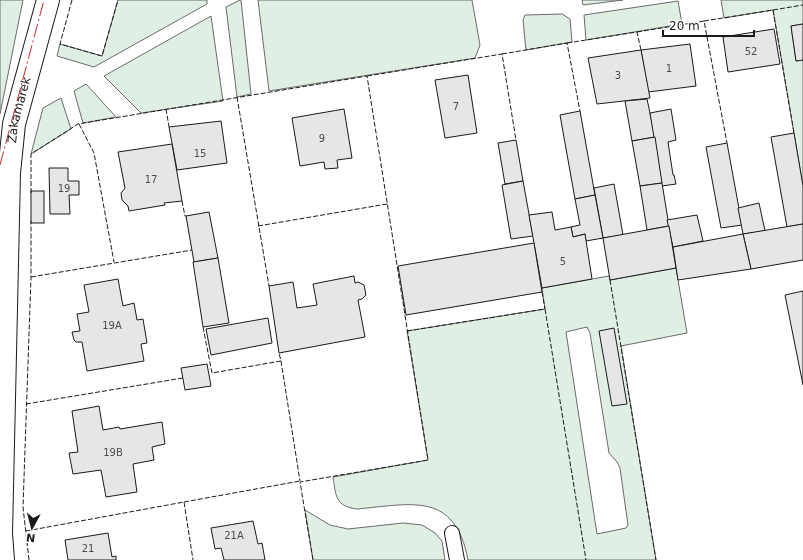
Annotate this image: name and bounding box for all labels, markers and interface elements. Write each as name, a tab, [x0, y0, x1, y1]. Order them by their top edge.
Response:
scale bar	[663, 12, 754, 38]
text: 20 m	[669, 19, 700, 33]
house number: 52	[745, 46, 757, 57]
house number: 1	[666, 63, 672, 74]
house number: 3	[615, 70, 621, 81]
street label: Zakamarek	[5, 75, 34, 144]
house number: 7	[453, 101, 459, 112]
house number: 9	[319, 133, 325, 144]
house number: 15	[194, 148, 206, 159]
house number: 17	[145, 174, 157, 185]
house number: 19	[58, 183, 70, 194]
house number: 5	[560, 256, 566, 267]
house number: 19A	[102, 320, 122, 331]
house number: 19B	[103, 447, 123, 458]
north arrow	[12, 508, 52, 548]
text: N	[25, 530, 36, 544]
house number: 21A	[224, 530, 244, 541]
house number: 21	[82, 543, 94, 554]

